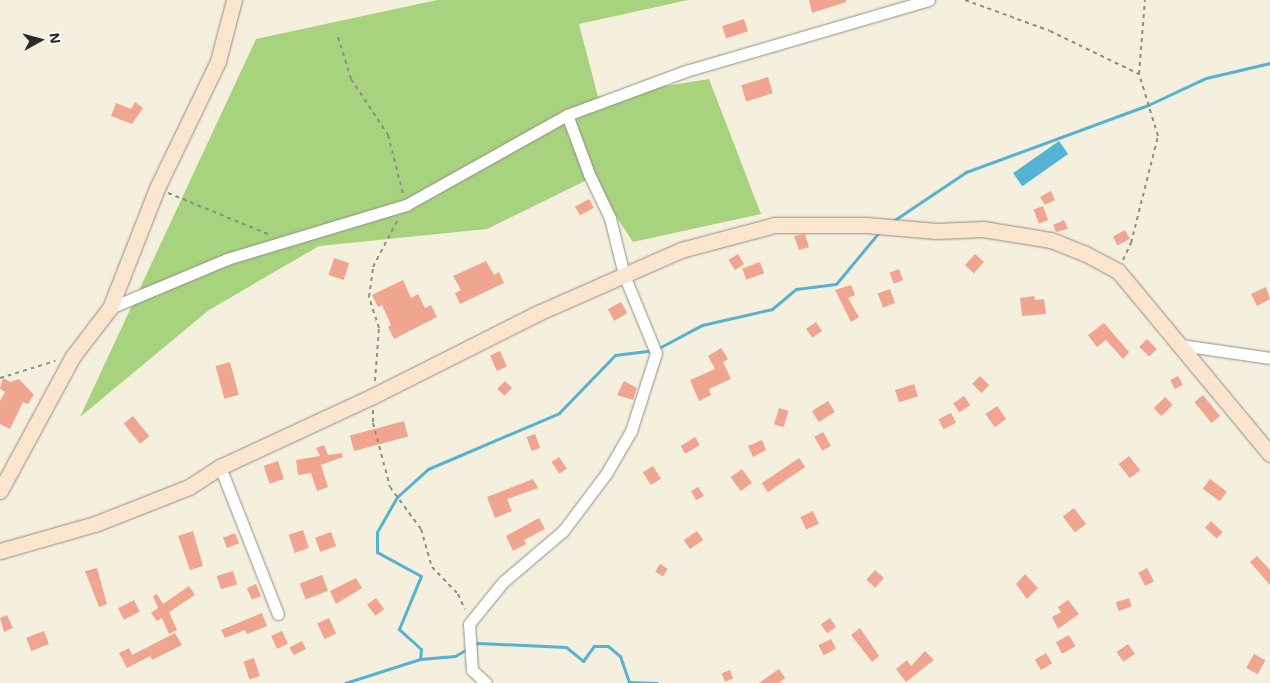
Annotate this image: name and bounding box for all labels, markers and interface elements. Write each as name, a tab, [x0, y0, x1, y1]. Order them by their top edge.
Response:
north arrow	[15, 15, 65, 65]
text: N	[45, 32, 65, 45]

